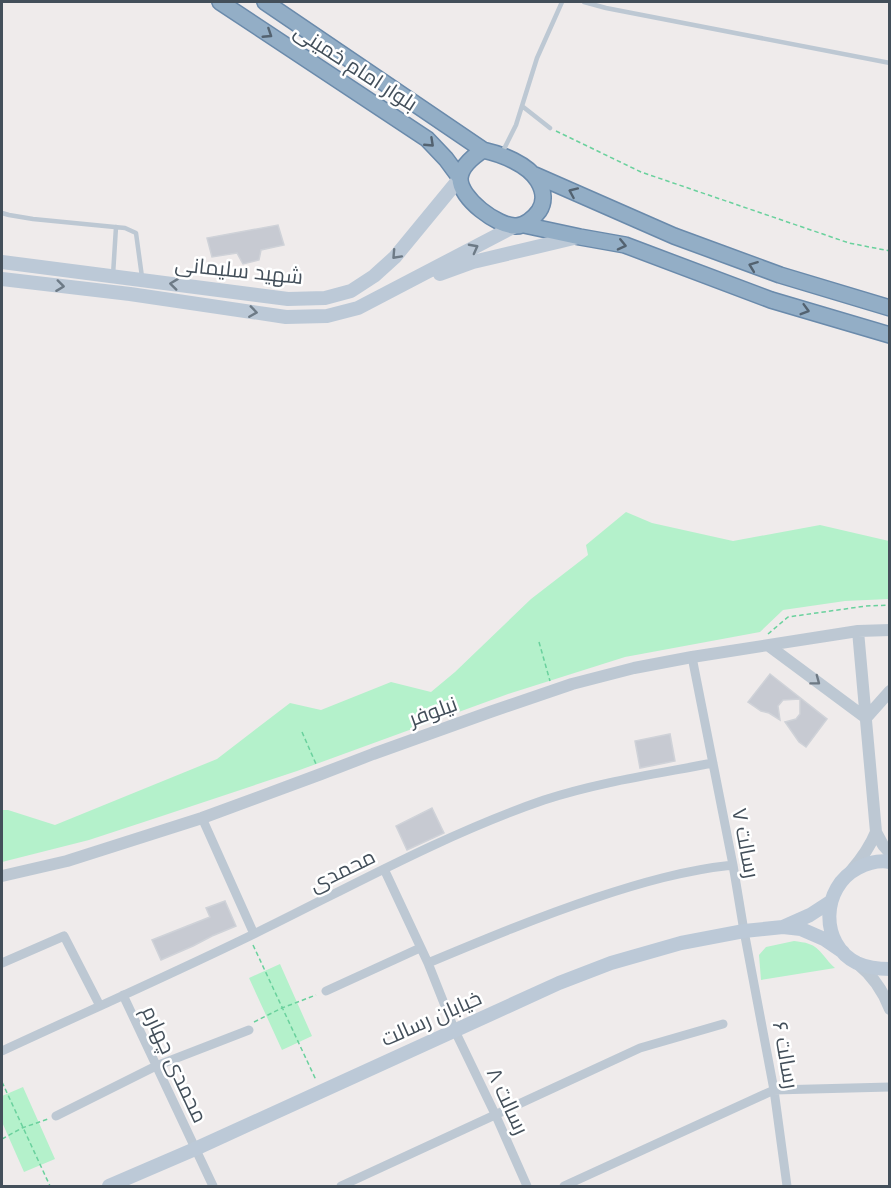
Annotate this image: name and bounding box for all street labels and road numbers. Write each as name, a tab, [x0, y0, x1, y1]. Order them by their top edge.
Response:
street label: بلوار امام خمینی	[289, 16, 423, 118]
street label: شهید سلیمانی	[173, 249, 305, 291]
street label: نیلوفر	[404, 689, 461, 733]
street label: رسالت ۷	[725, 806, 767, 880]
street label: محمدی	[304, 842, 380, 898]
street label: خیابان رسالت	[376, 983, 486, 1053]
street label: محمدی چهارم	[135, 1001, 215, 1127]
street label: رسالت ۶	[766, 1019, 806, 1091]
street label: ۸ رسالت	[480, 1063, 536, 1139]

